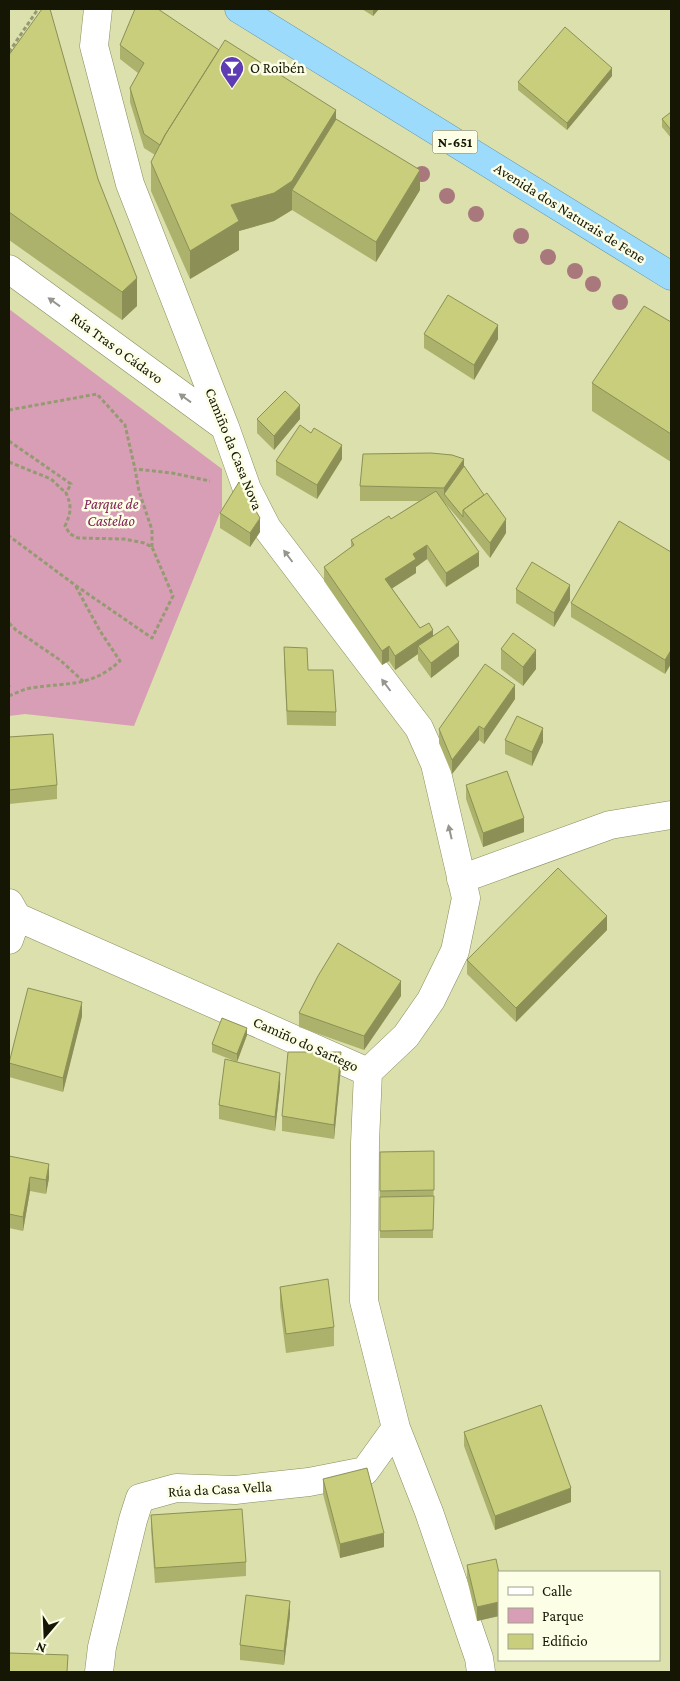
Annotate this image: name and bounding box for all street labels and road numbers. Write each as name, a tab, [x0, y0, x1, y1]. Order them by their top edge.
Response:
road number: N-651	[432, 130, 478, 154]
street label: Avenida dos Naturais de Fene	[492, 160, 649, 266]
street label: Rúa Tras o Cádavo	[68, 309, 166, 387]
street label: Camiño da Casa Nova	[202, 386, 266, 512]
street label: Camiño do Sartego	[250, 1014, 361, 1075]
street label: Rúa da Casa Vella	[168, 1478, 272, 1500]

